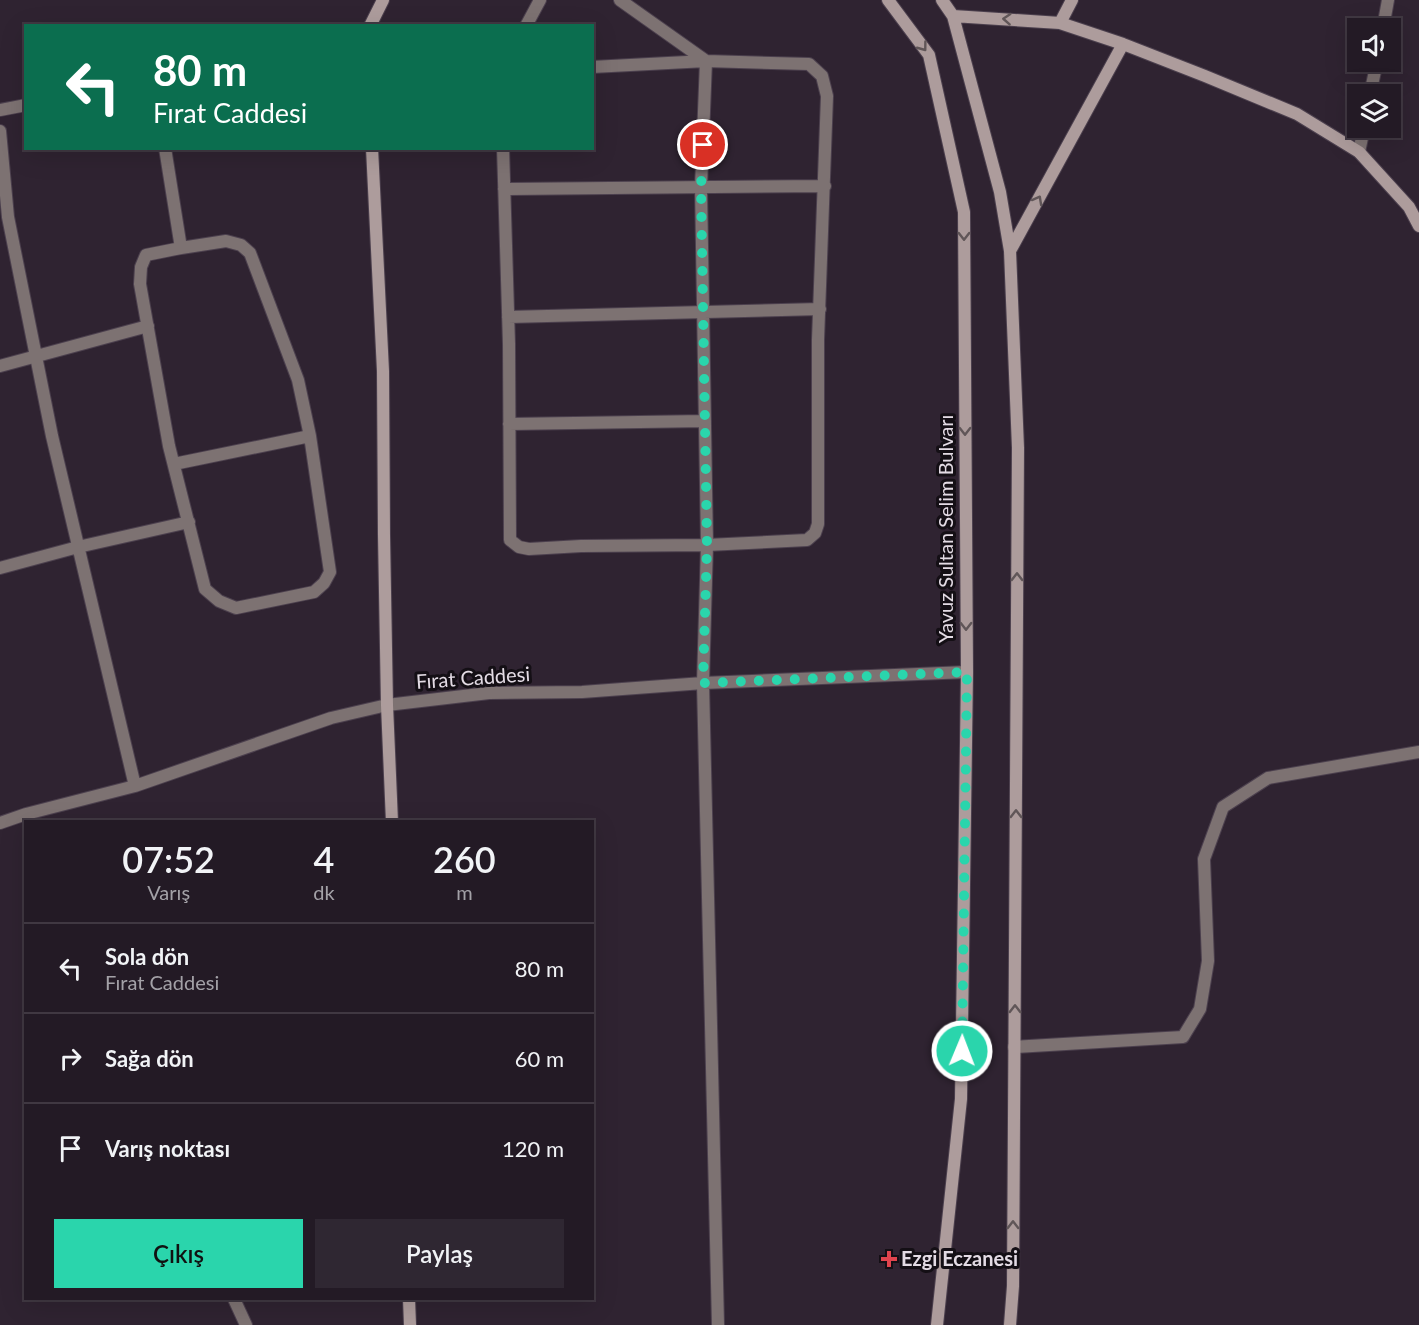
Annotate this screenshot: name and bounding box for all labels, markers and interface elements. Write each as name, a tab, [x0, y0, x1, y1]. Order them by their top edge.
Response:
one-way arrow	[1002, 13, 1011, 26]
map controls	[1347, 18, 1401, 138]
button: sound	[1347, 18, 1401, 72]
one-way arrow	[915, 40, 926, 51]
text: 80 m	[153, 45, 247, 95]
icon: left	[54, 48, 132, 126]
button: layers	[1347, 84, 1401, 138]
text: Fırat Caddesi	[153, 96, 307, 129]
pin	[677, 119, 728, 170]
icon: arrive	[686, 128, 719, 161]
one-way arrow	[1031, 196, 1042, 206]
one-way arrow	[958, 231, 970, 240]
street label: Yavuz Sultan Selim Bulvarı	[933, 415, 957, 643]
one-way arrow	[959, 426, 971, 435]
one-way arrow	[1011, 572, 1023, 581]
one-way arrow	[960, 621, 972, 630]
street label: Fırat Caddesi	[415, 661, 531, 693]
one-way arrow	[1010, 809, 1022, 818]
text: 07:52	[122, 837, 215, 881]
text: 4	[314, 837, 334, 881]
text: 260	[433, 837, 496, 881]
text: Varış	[147, 880, 190, 904]
text: dk	[313, 880, 335, 904]
text: m	[456, 880, 473, 904]
text: Sola dön	[105, 943, 189, 970]
icon: left	[54, 952, 87, 985]
text: 80 m	[515, 955, 564, 982]
text: Fırat Caddesi	[105, 970, 219, 994]
one-way arrow	[1009, 1004, 1021, 1013]
position arrow	[930, 1019, 994, 1083]
icon: right	[54, 1042, 87, 1075]
text: Sağa dön	[105, 1045, 194, 1072]
text: 60 m	[515, 1045, 564, 1072]
icon: arrive	[54, 1132, 87, 1165]
text: Varış noktası	[105, 1135, 230, 1162]
text: 120 m	[502, 1135, 564, 1162]
button: Çıkış	[54, 1219, 303, 1288]
button: Paylaş	[315, 1219, 564, 1288]
one-way arrow	[1007, 1220, 1019, 1229]
place label: Ezgi Eczanesi	[901, 1246, 1018, 1270]
marker: Ezgi Eczanesi	[882, 1252, 896, 1266]

